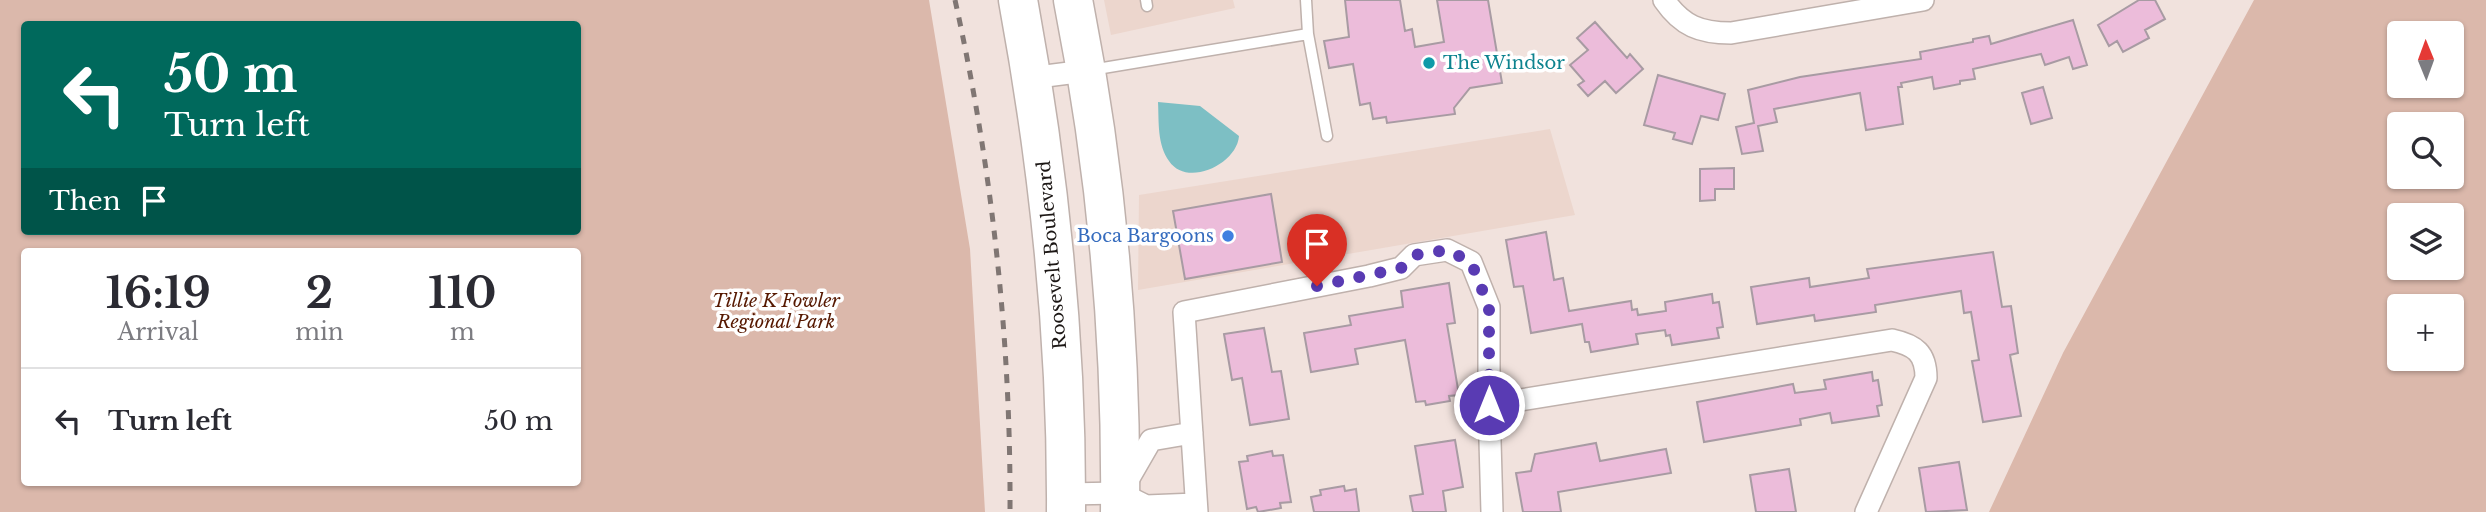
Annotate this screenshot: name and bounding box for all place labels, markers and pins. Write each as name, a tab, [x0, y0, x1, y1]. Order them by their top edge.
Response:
place label: The Windsor	[1443, 52, 1565, 74]
marker: The Windsor	[1421, 55, 1437, 71]
pin	[1287, 214, 1347, 286]
place label: Boca Bargoons	[1077, 225, 1214, 247]
marker: Boca Bargoons	[1220, 228, 1236, 244]

